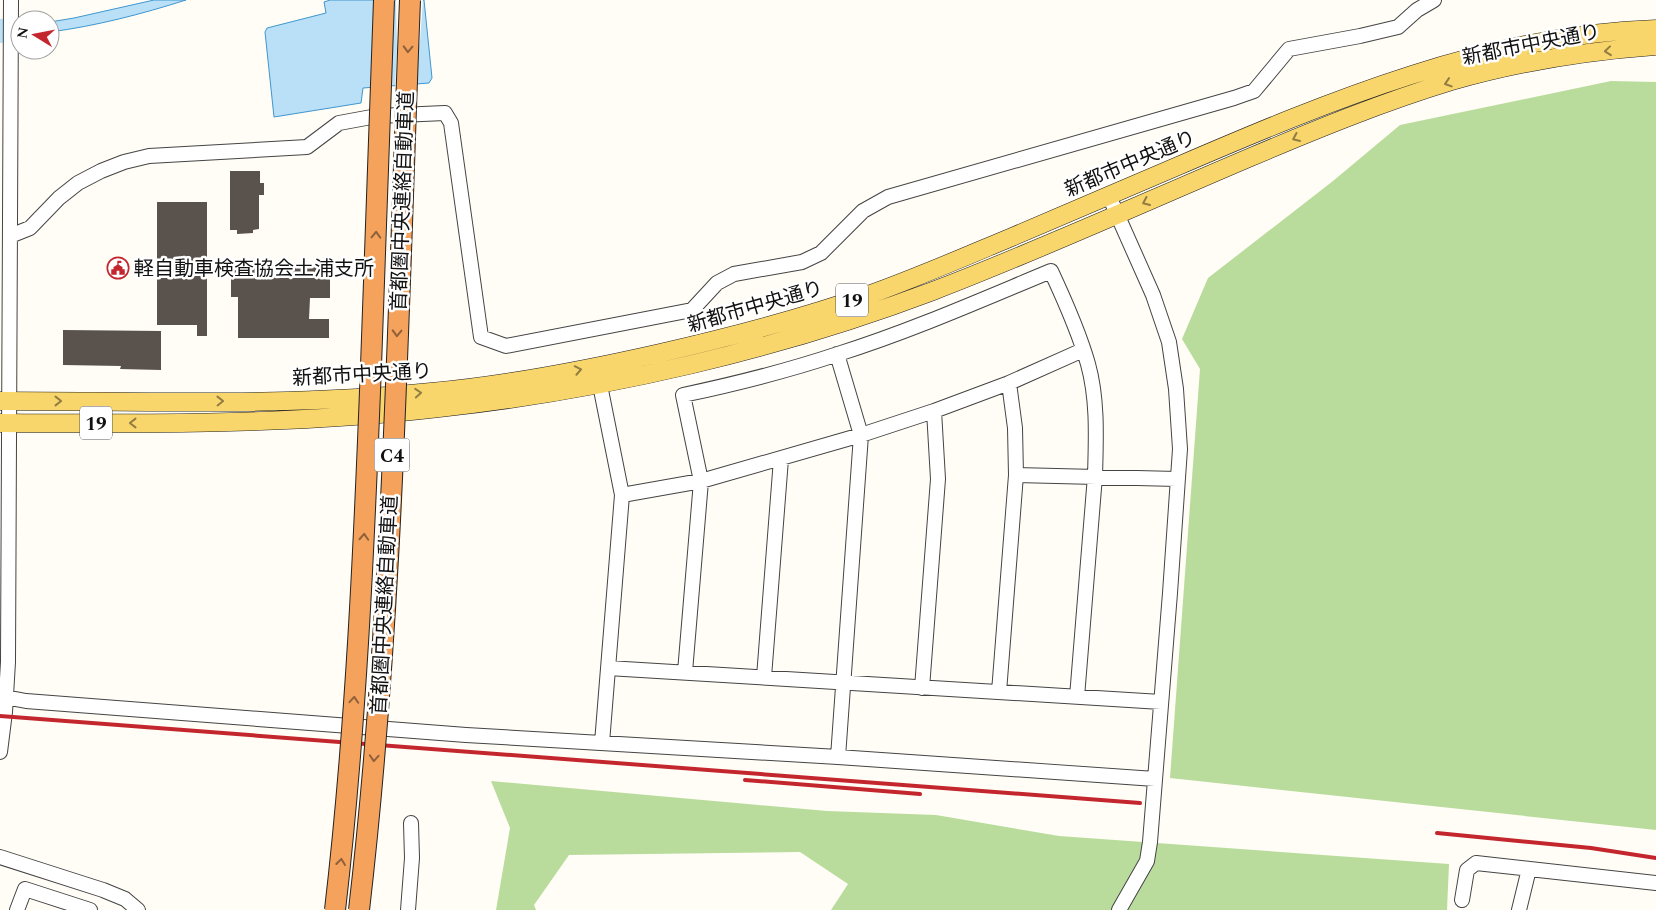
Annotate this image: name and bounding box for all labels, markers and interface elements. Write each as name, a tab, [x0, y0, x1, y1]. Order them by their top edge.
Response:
north arrow	[10, 10, 60, 60]
street label: 新都市中央通り	[1460, 17, 1603, 73]
text: N	[11, 25, 34, 40]
one-way arrow	[403, 45, 414, 53]
one-way arrow	[1603, 45, 1611, 56]
one-way arrow	[1445, 77, 1453, 87]
street label: 首都圏中央連絡自動車道	[384, 91, 422, 311]
street label: 新都市中央通り	[1060, 123, 1201, 205]
one-way arrow	[1292, 132, 1301, 143]
one-way arrow	[1142, 196, 1151, 207]
one-way arrow	[371, 231, 381, 238]
place label: 軽自動車検査協会土浦支所	[134, 254, 374, 284]
public building icon: 軽自動車検査協会土浦支所	[106, 256, 130, 280]
street label: 新都市中央通り	[684, 273, 827, 341]
road number: 19	[836, 284, 868, 316]
one-way arrow	[392, 330, 402, 338]
street label: 新都市中央通り	[291, 356, 433, 394]
one-way arrow	[574, 365, 583, 375]
one-way arrow	[414, 388, 422, 399]
one-way arrow	[54, 396, 62, 406]
one-way arrow	[217, 396, 225, 406]
road number: 19	[80, 406, 112, 439]
one-way arrow	[129, 418, 137, 428]
road number: C4	[374, 438, 410, 472]
street label: 首都圏中央連絡自動車道	[364, 494, 406, 716]
one-way arrow	[358, 533, 369, 541]
one-way arrow	[349, 695, 360, 703]
one-way arrow	[369, 754, 380, 762]
one-way arrow	[335, 857, 346, 865]

